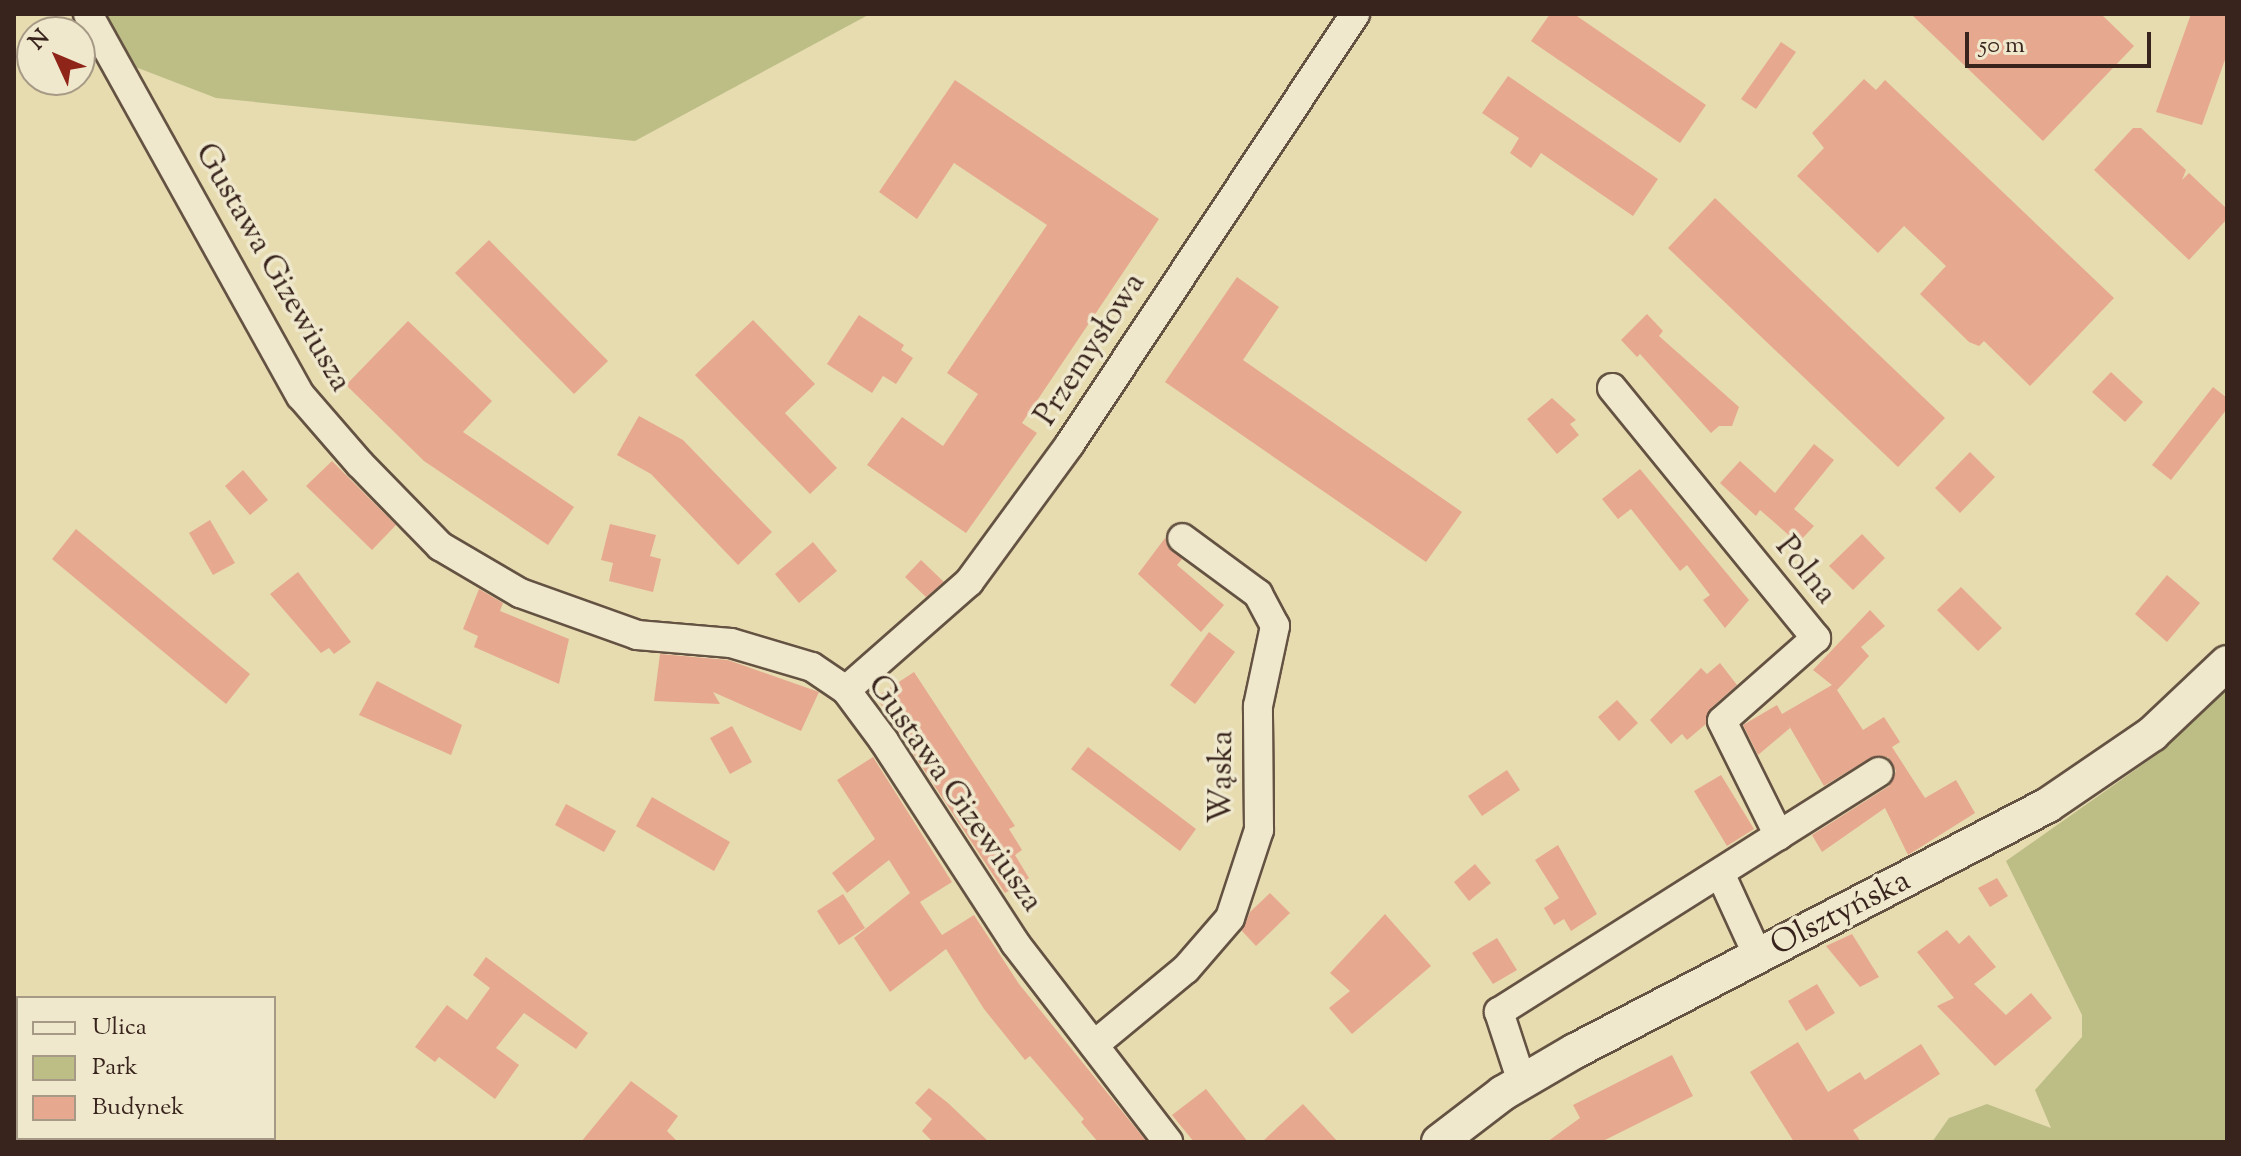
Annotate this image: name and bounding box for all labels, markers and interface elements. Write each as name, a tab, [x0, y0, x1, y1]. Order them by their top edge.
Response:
north arrow	[16, 16, 96, 96]
scale bar	[1969, 16, 2155, 66]
text: N	[23, 23, 58, 58]
text: 50 m	[1979, 29, 2025, 63]
street label: Gustawa Gizewiusza	[185, 137, 359, 399]
street label: Przemysłowa	[1027, 266, 1155, 434]
street label: Polna	[1766, 529, 1844, 613]
street label: Gustawa Gizewiusza	[858, 668, 1050, 920]
street label: Wąska	[1203, 730, 1243, 824]
street label: Olsztyńska	[1765, 863, 1917, 965]
legend	[16, 996, 276, 1140]
text: Ulica	[92, 1011, 147, 1045]
text: Park	[92, 1051, 138, 1085]
text: Budynek	[92, 1091, 184, 1125]

